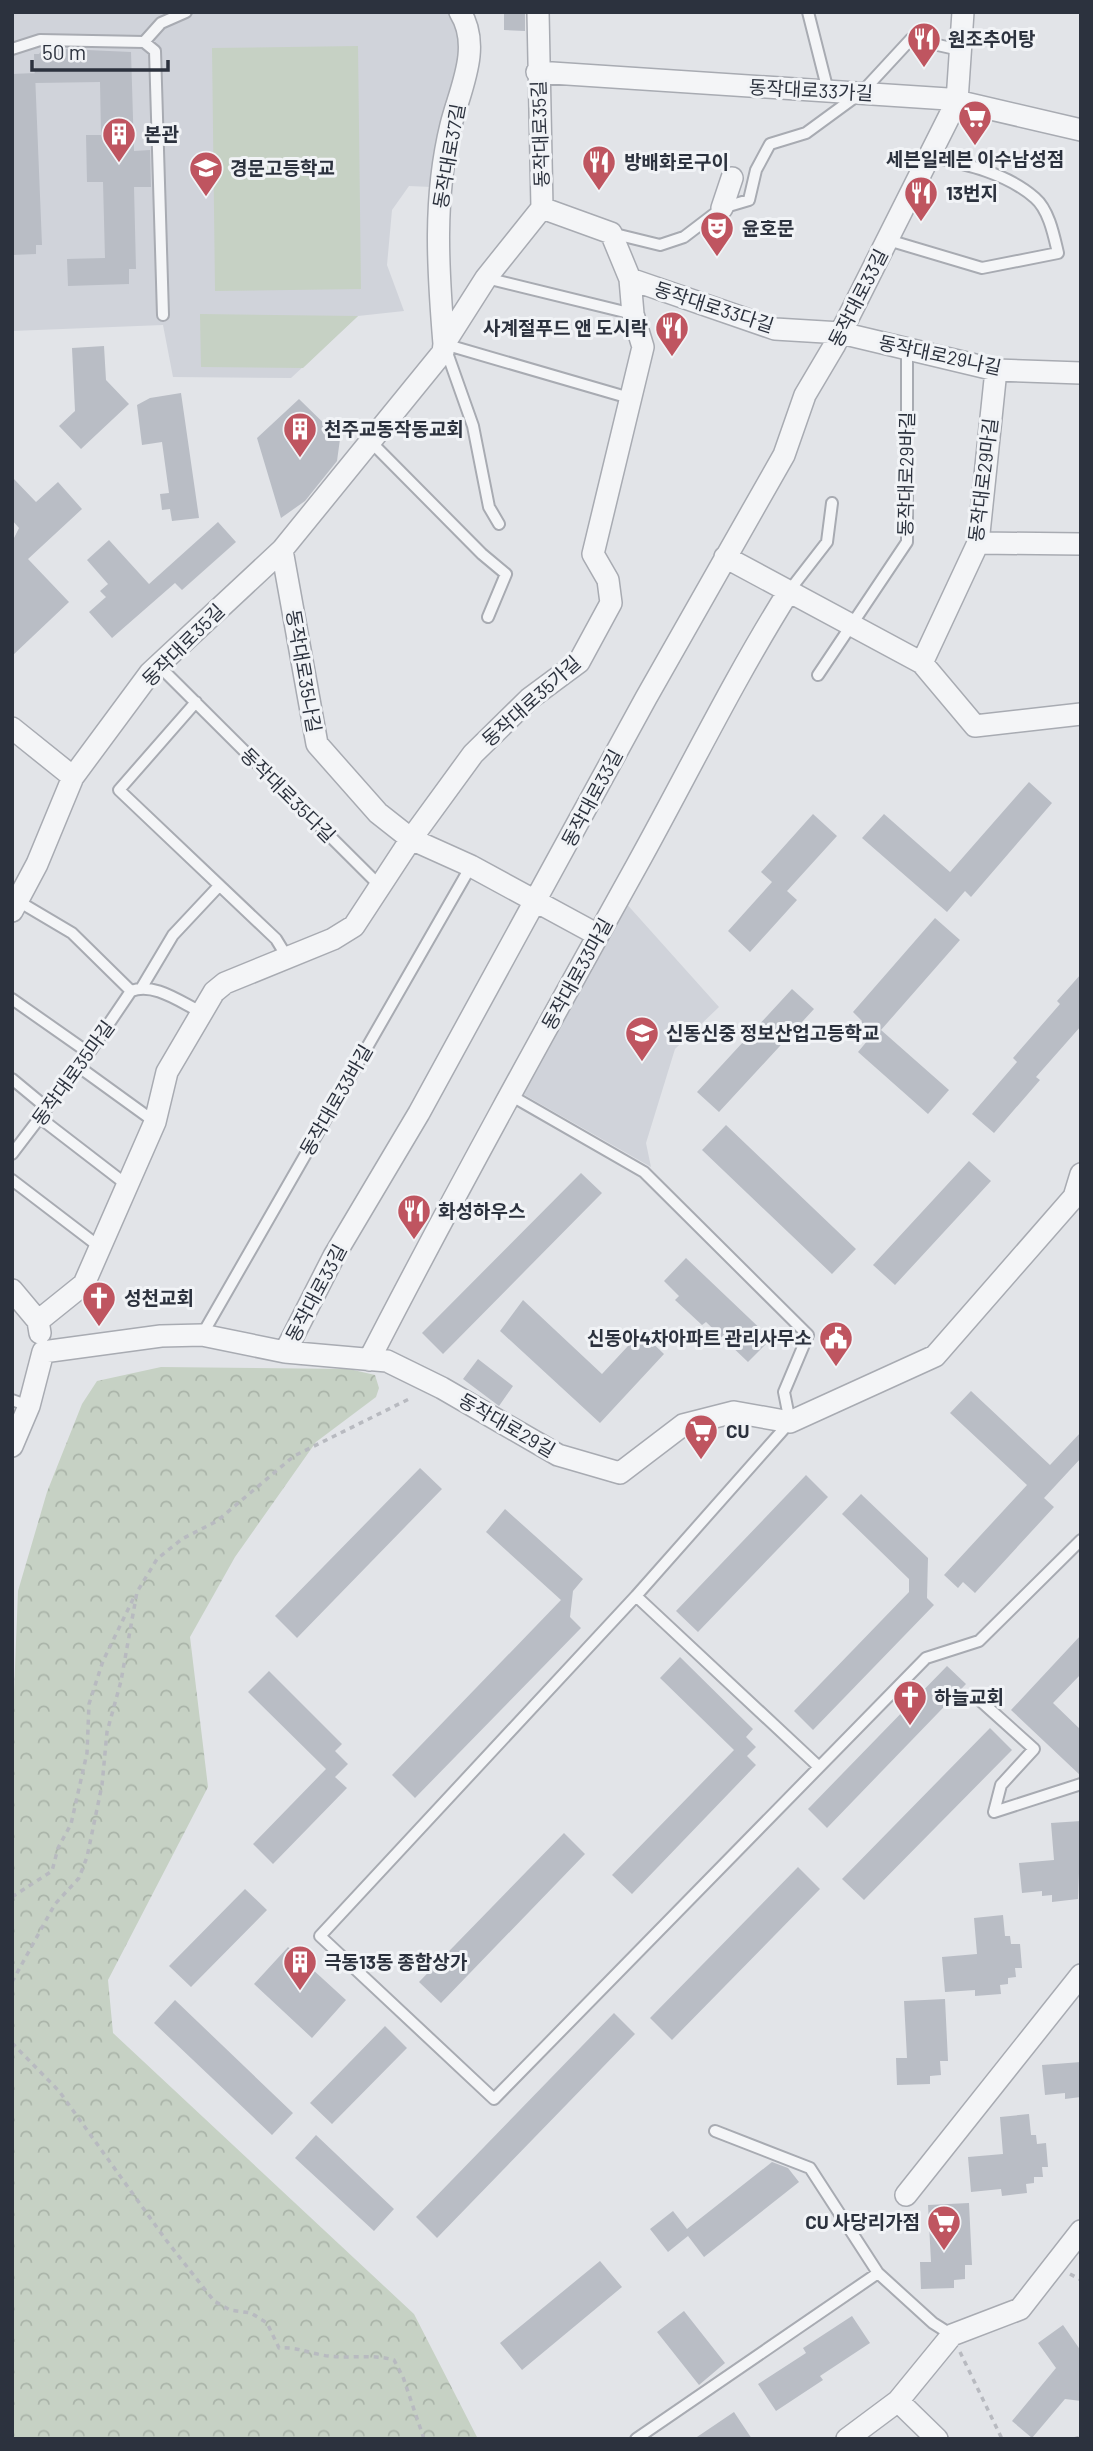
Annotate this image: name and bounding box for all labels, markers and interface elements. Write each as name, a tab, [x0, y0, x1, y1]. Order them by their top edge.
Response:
restaurant icon: 원조추어탕	[905, 20, 943, 69]
place label: 원조추어탕	[948, 27, 1035, 50]
scale bar	[32, 28, 168, 72]
text: 50 m	[42, 39, 86, 64]
street label: 동작대로33가길	[748, 75, 874, 104]
street label: 동작대로35길	[526, 80, 553, 188]
supermarket icon: 세븐일레븐 이수남성점	[956, 98, 994, 147]
street label: 동작대로37길	[428, 102, 469, 210]
building icon: 본관	[100, 115, 138, 164]
place label: 본관	[144, 122, 179, 145]
restaurant icon: 방배화로구이	[580, 143, 618, 192]
place label: 세븐일레븐 이수남성점	[886, 147, 1064, 170]
school or university icon: 경문고등학교	[187, 149, 225, 198]
place label: 방배화로구이	[624, 150, 729, 173]
place label: 경문고등학교	[230, 156, 335, 179]
restaurant icon: 13번지	[902, 174, 940, 223]
place label: 13번지	[946, 181, 998, 204]
theatre icon: 윤호문	[698, 209, 736, 258]
place label: 윤호문	[742, 216, 794, 239]
street label: 동작대로33길	[823, 245, 892, 351]
street label: 동작대로33다길	[651, 276, 777, 337]
restaurant icon: 사계절푸드 앤 도시락	[653, 309, 691, 358]
place label: 사계절푸드 앤 도시락	[483, 316, 648, 339]
street label: 동작대로29나길	[877, 330, 1004, 379]
building icon: 천주교동작동교회	[281, 410, 319, 459]
street label: 동작대로29바길	[893, 411, 918, 537]
place label: 천주교동작동교회	[324, 417, 464, 440]
street label: 동작대로29마길	[963, 417, 1002, 543]
street label: 동작대로35길	[137, 599, 229, 691]
street label: 동작대로35나길	[282, 608, 327, 734]
street label: 동작대로35가길	[477, 650, 585, 751]
street label: 동작대로35다길	[236, 743, 340, 847]
street label: 동작대로33길	[556, 745, 627, 850]
street label: 동작대로33마길	[536, 914, 617, 1034]
school or university icon: 신동신중 정보산업고등학교	[623, 1014, 661, 1063]
street label: 동작대로35마길	[27, 1016, 118, 1130]
place label: 신동신중 정보산업고등학교	[666, 1021, 880, 1044]
street label: 동작대로33바길	[294, 1040, 377, 1159]
restaurant icon: 화성하우스	[395, 1192, 433, 1241]
place label: 화성하우스	[438, 1199, 525, 1222]
street label: 동작대로33길	[280, 1240, 351, 1345]
church icon: 성천교회	[80, 1279, 118, 1328]
place label: 성천교회	[124, 1286, 194, 1309]
public building icon: 신동아4차아파트 관리사무소	[817, 1319, 855, 1368]
place label: 신동아4차아파트 관리사무소	[587, 1326, 812, 1349]
street label: 동작대로29길	[455, 1388, 560, 1461]
supermarket icon: CU	[682, 1412, 720, 1461]
place label: CU	[726, 1419, 750, 1442]
church icon: 하늘교회	[891, 1678, 929, 1727]
place label: 하늘교회	[934, 1685, 1004, 1708]
building icon: 극동13동 종합상가	[281, 1943, 319, 1992]
place label: 극동13동 종합상가	[324, 1950, 468, 1973]
supermarket icon: CU 사당리가점	[925, 2203, 963, 2252]
place label: CU 사당리가점	[805, 2210, 920, 2233]

